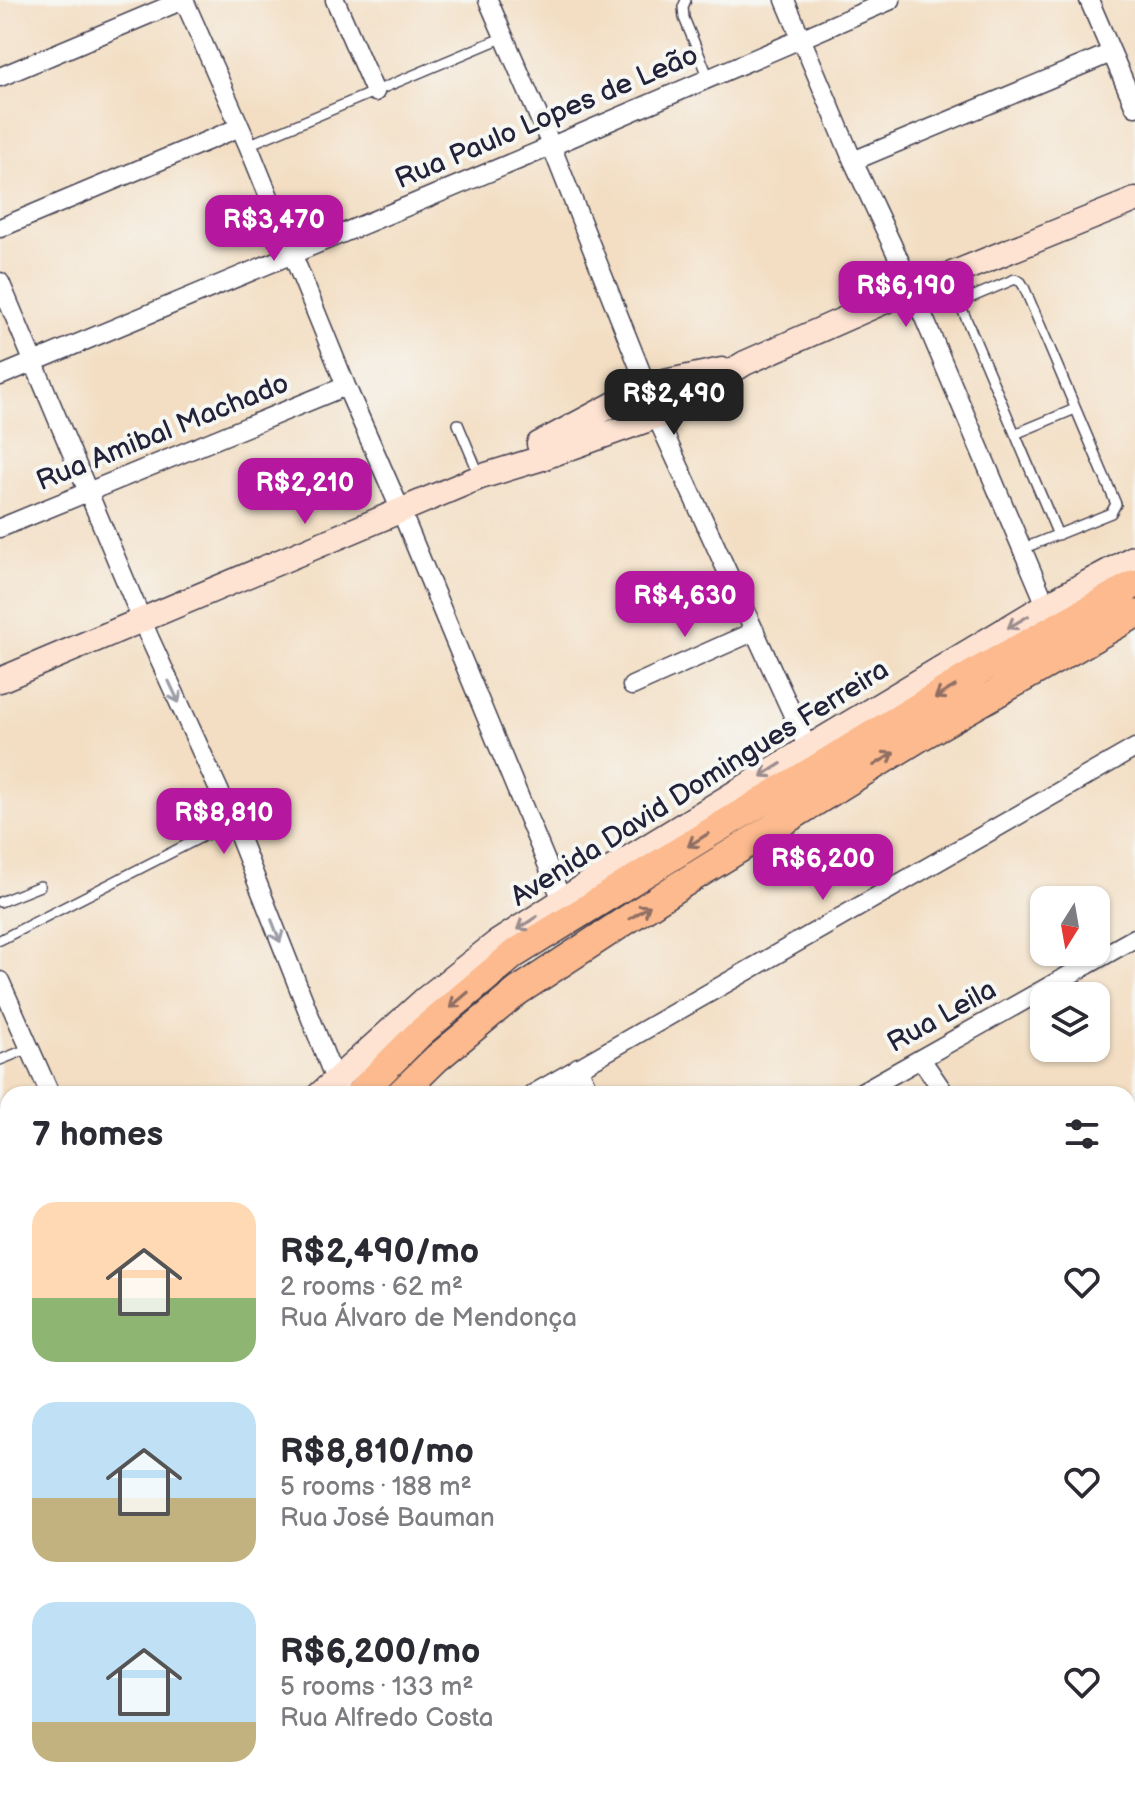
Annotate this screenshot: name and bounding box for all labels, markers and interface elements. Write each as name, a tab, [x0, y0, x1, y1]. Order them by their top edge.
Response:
street label: Rua Paulo Lopes de Leão	[390, 39, 703, 196]
pin: R$3,470	[200, 195, 348, 263]
text: R$3,470	[223, 205, 325, 236]
pin: R$6,190	[832, 261, 980, 329]
text: R$6,190	[857, 271, 955, 302]
street label: Rua Amibal Machado	[32, 367, 294, 498]
pin: R$2,490	[600, 369, 748, 437]
text: R$2,490	[622, 379, 726, 410]
pin: R$2,210	[231, 458, 379, 526]
text: R$2,210	[256, 468, 354, 499]
pin: R$4,630	[611, 571, 759, 639]
text: R$4,630	[633, 581, 737, 612]
one-way arrow	[1007, 614, 1030, 630]
street label: Avenida David Domingues Ferreira	[505, 653, 895, 914]
one-way arrow	[167, 680, 182, 704]
one-way arrow	[934, 684, 957, 700]
one-way arrow	[872, 751, 895, 767]
one-way arrow	[760, 763, 783, 779]
pin: R$8,810	[150, 788, 298, 856]
text: R$8,810	[174, 798, 274, 829]
one-way arrow	[687, 832, 710, 848]
pin: R$6,200	[749, 834, 897, 902]
text: R$6,200	[771, 844, 875, 875]
north arrow	[1030, 886, 1110, 966]
map controls	[1030, 886, 1110, 1062]
one-way arrow	[628, 904, 650, 920]
one-way arrow	[516, 915, 539, 931]
one-way arrow	[270, 918, 284, 943]
street label: Rua Leila	[882, 973, 1002, 1060]
button: layers	[1030, 982, 1110, 1062]
one-way arrow	[450, 991, 470, 1009]
icon: filters	[1060, 1112, 1104, 1156]
text: 7 homes	[32, 1114, 163, 1155]
text: R$2,490/mo	[280, 1231, 479, 1272]
icon: home	[96, 1234, 192, 1330]
icon: heart	[1060, 1260, 1104, 1304]
text: 2 rooms · 62 m²	[280, 1272, 463, 1303]
text: Rua Álvaro de Mendonça	[280, 1303, 577, 1334]
text: R$8,810/mo	[280, 1431, 474, 1472]
icon: home	[96, 1434, 192, 1530]
icon: heart	[1060, 1460, 1104, 1504]
text: 5 rooms · 188 m²	[280, 1472, 472, 1503]
text: Rua José Bauman	[280, 1503, 495, 1534]
text: R$6,200/mo	[280, 1631, 480, 1672]
icon: home	[96, 1634, 192, 1730]
icon: heart	[1060, 1660, 1104, 1704]
text: 5 rooms · 133 m²	[280, 1672, 473, 1703]
text: Rua Alfredo Costa	[280, 1703, 493, 1734]

